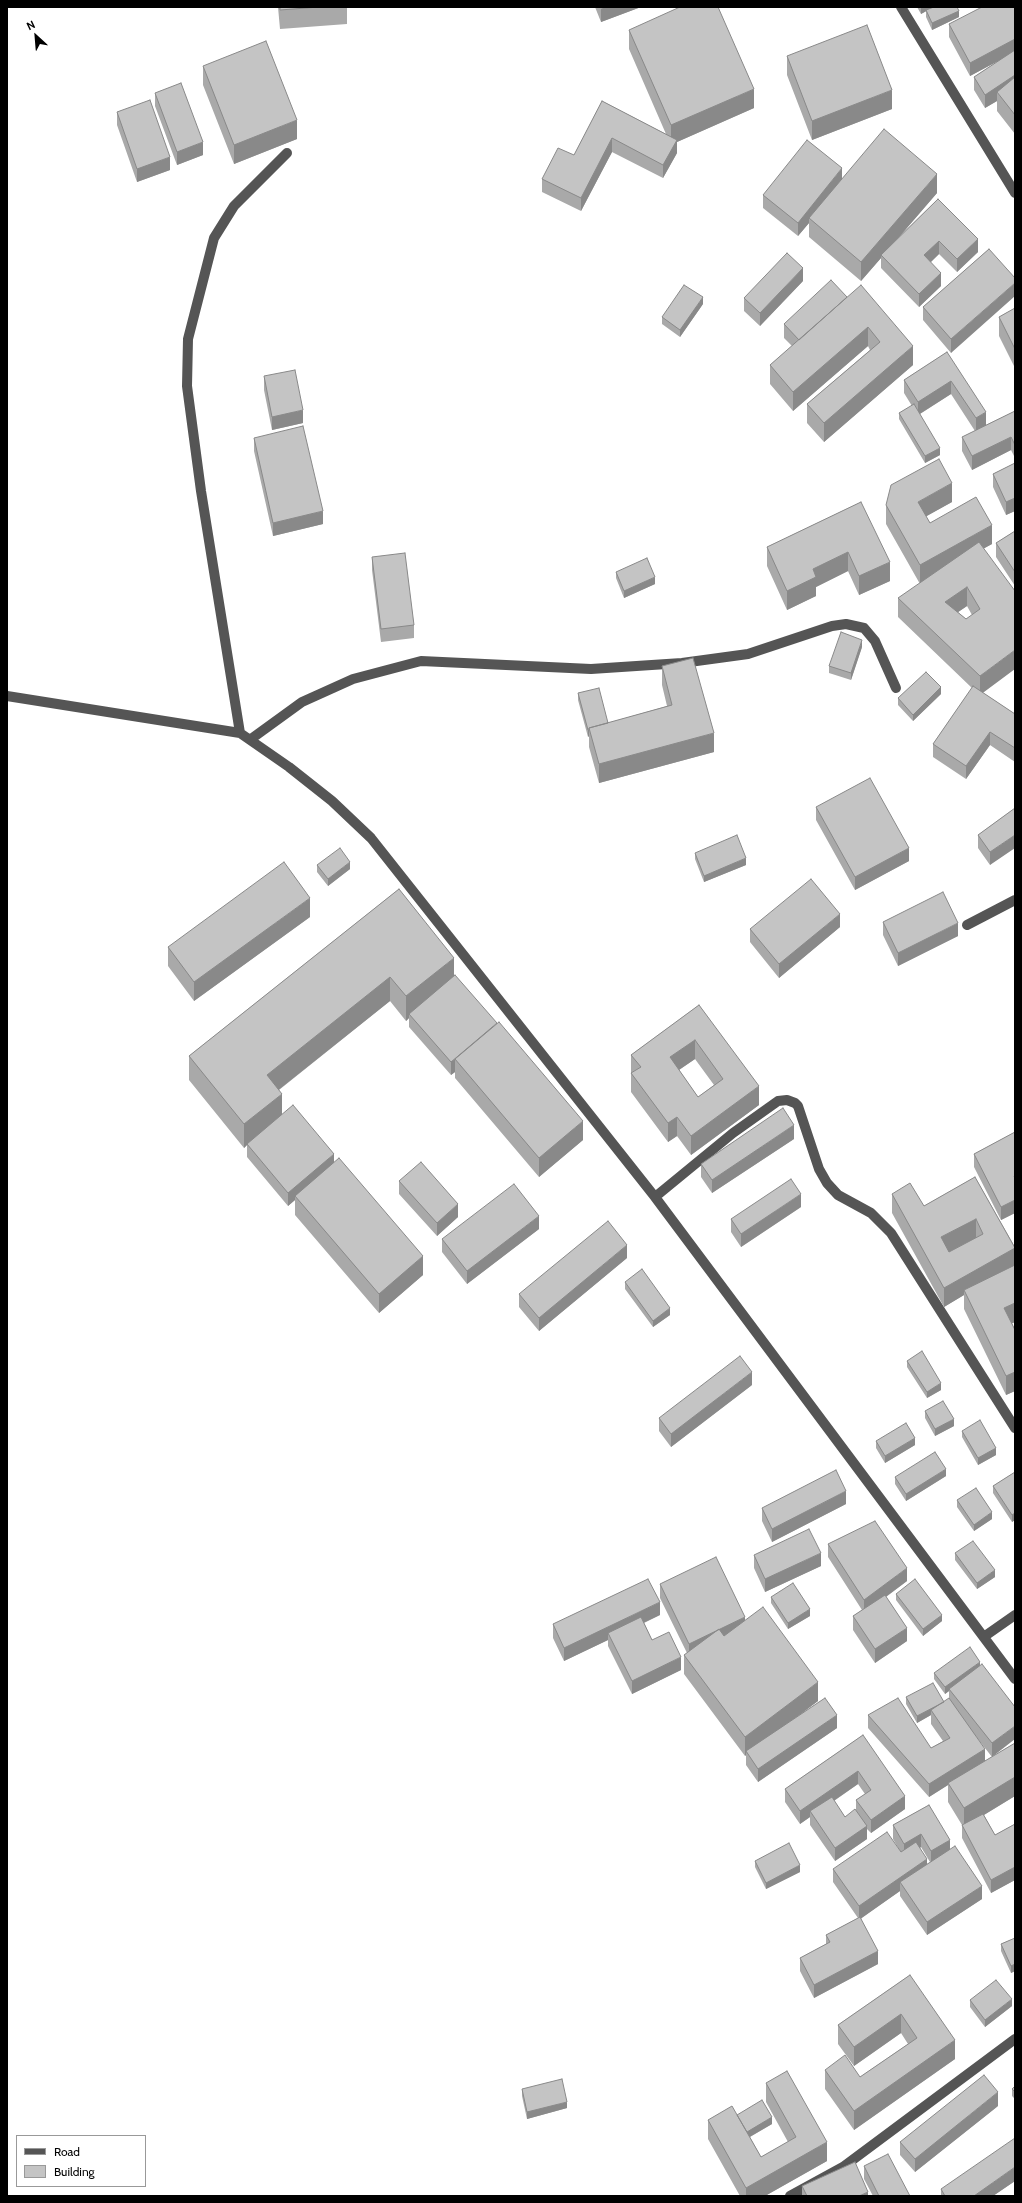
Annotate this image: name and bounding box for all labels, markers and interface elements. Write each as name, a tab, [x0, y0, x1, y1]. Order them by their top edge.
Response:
north arrow	[16, 16, 56, 56]
text: N	[24, 17, 37, 33]
legend	[16, 2135, 146, 2187]
text: Road	[54, 2144, 80, 2159]
text: Building	[54, 2164, 95, 2179]

